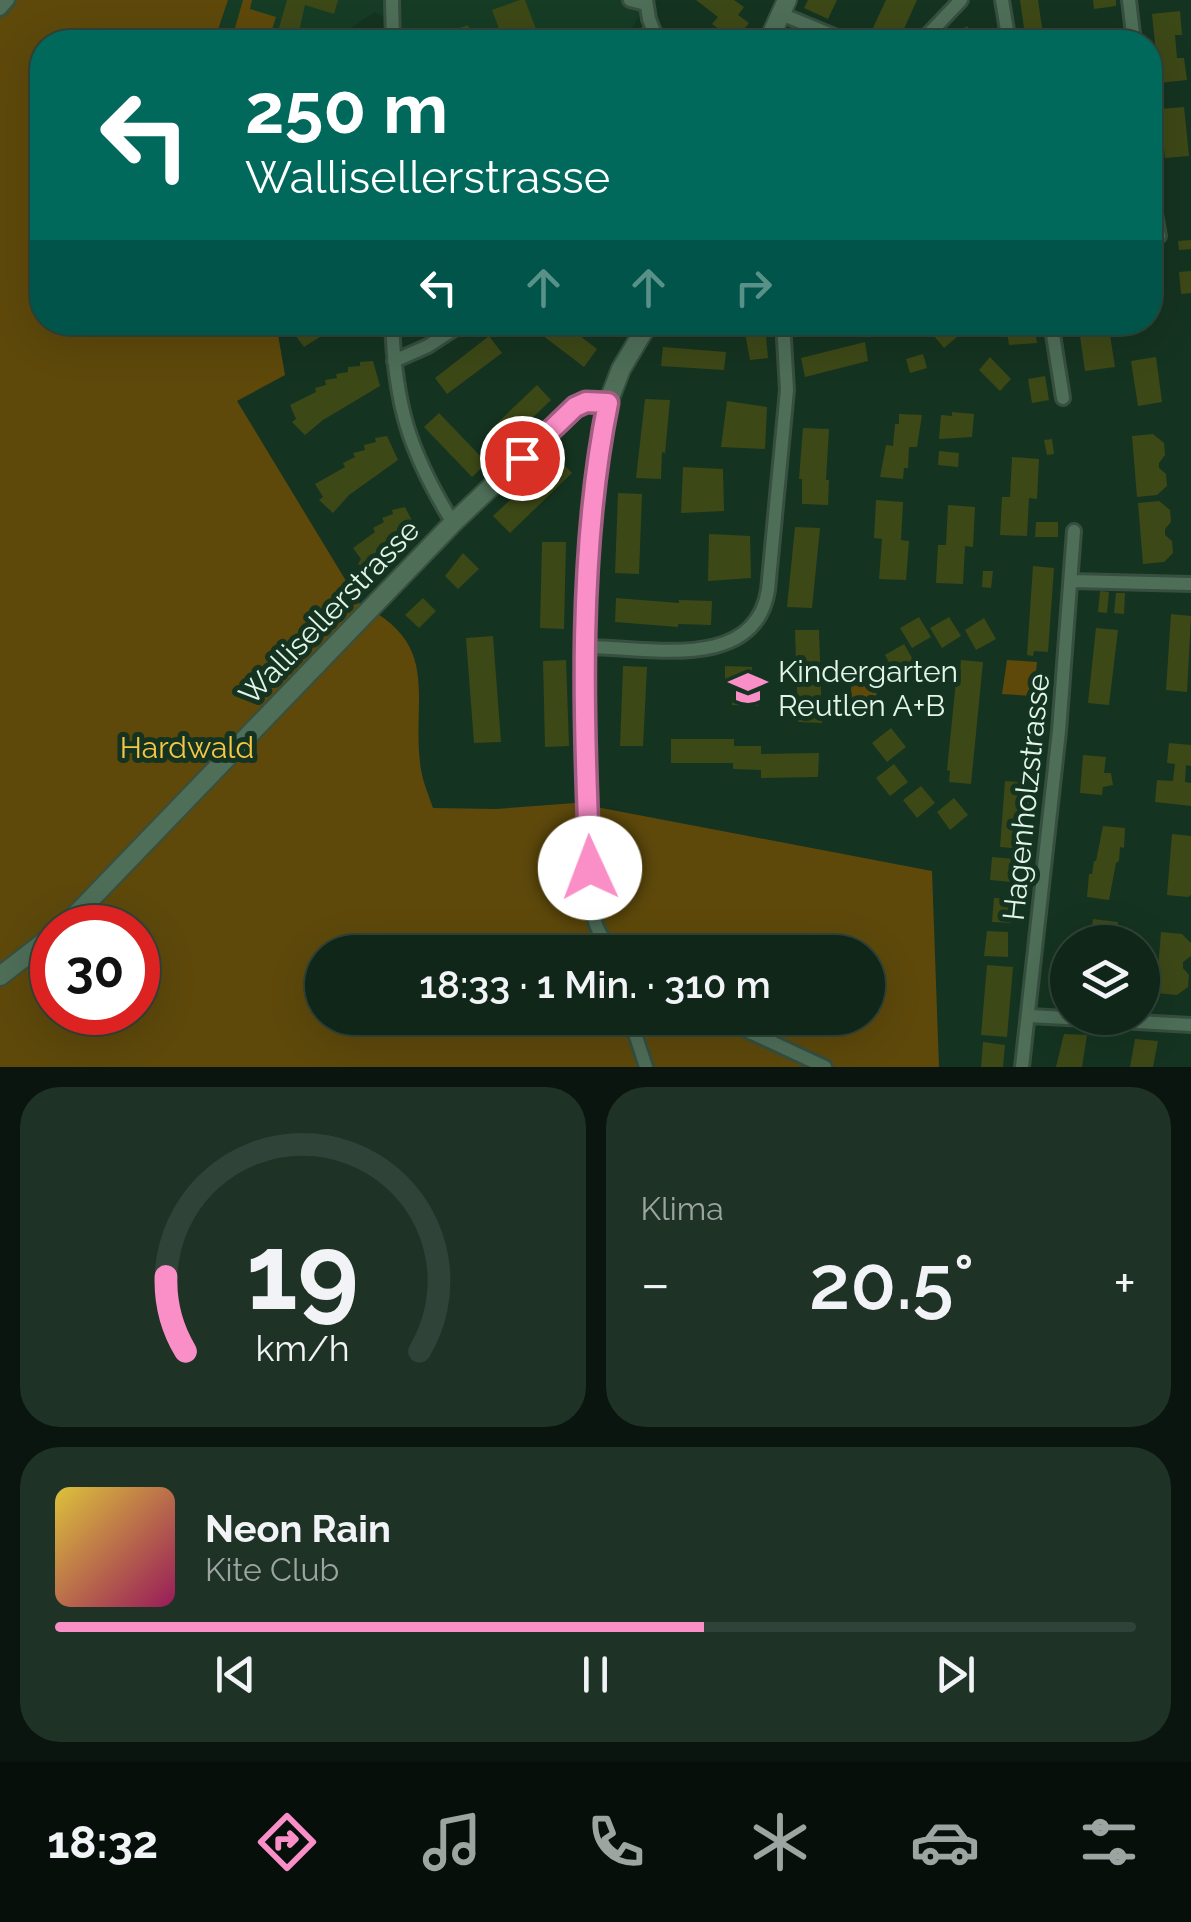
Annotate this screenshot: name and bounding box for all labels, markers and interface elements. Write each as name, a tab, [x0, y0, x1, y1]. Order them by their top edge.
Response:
text: 250 m	[245, 67, 448, 149]
icon: left	[80, 70, 210, 200]
text: Wallisellerstrasse	[245, 151, 610, 204]
icon: left	[411, 260, 466, 315]
icon: ahead	[516, 260, 571, 315]
icon: ahead	[621, 260, 676, 315]
icon: right	[726, 260, 781, 315]
pin	[480, 416, 565, 501]
icon: arrive	[495, 431, 550, 486]
street label: Wallisellerstrasse	[232, 512, 426, 712]
place label: Kindergarten Reutlen A+B	[778, 654, 958, 723]
school or university icon: Kindergarten Reutlen A+B	[727, 667, 769, 709]
street label: Hagenholzstrasse	[996, 672, 1056, 922]
park label: Hardwald	[120, 730, 254, 765]
position arrow	[538, 816, 642, 920]
speed limit sign: 30	[30, 905, 160, 1035]
map controls	[1050, 925, 1160, 1035]
button: layers	[1050, 925, 1160, 1035]
text: 18:33 · 1 Min. · 310 m	[419, 962, 771, 1007]
text: Klima	[641, 1190, 724, 1227]
text: 19	[246, 1211, 359, 1333]
text: 20.5°	[809, 1238, 974, 1327]
text: −	[641, 1251, 670, 1316]
text: +	[1113, 1251, 1136, 1316]
text: km/h	[256, 1327, 350, 1369]
text: Neon Rain	[205, 1506, 391, 1551]
text: Kite Club	[205, 1551, 339, 1588]
icon: previous	[208, 1647, 263, 1702]
icon: pause	[568, 1647, 623, 1702]
icon: next	[928, 1647, 983, 1702]
icon: directions	[252, 1807, 322, 1877]
icon: music	[417, 1807, 487, 1877]
icon: phone	[581, 1807, 651, 1877]
icon: climate	[745, 1807, 815, 1877]
icon: car	[910, 1807, 980, 1877]
icon: filters	[1074, 1807, 1144, 1877]
text: 18:32	[47, 1816, 158, 1869]

